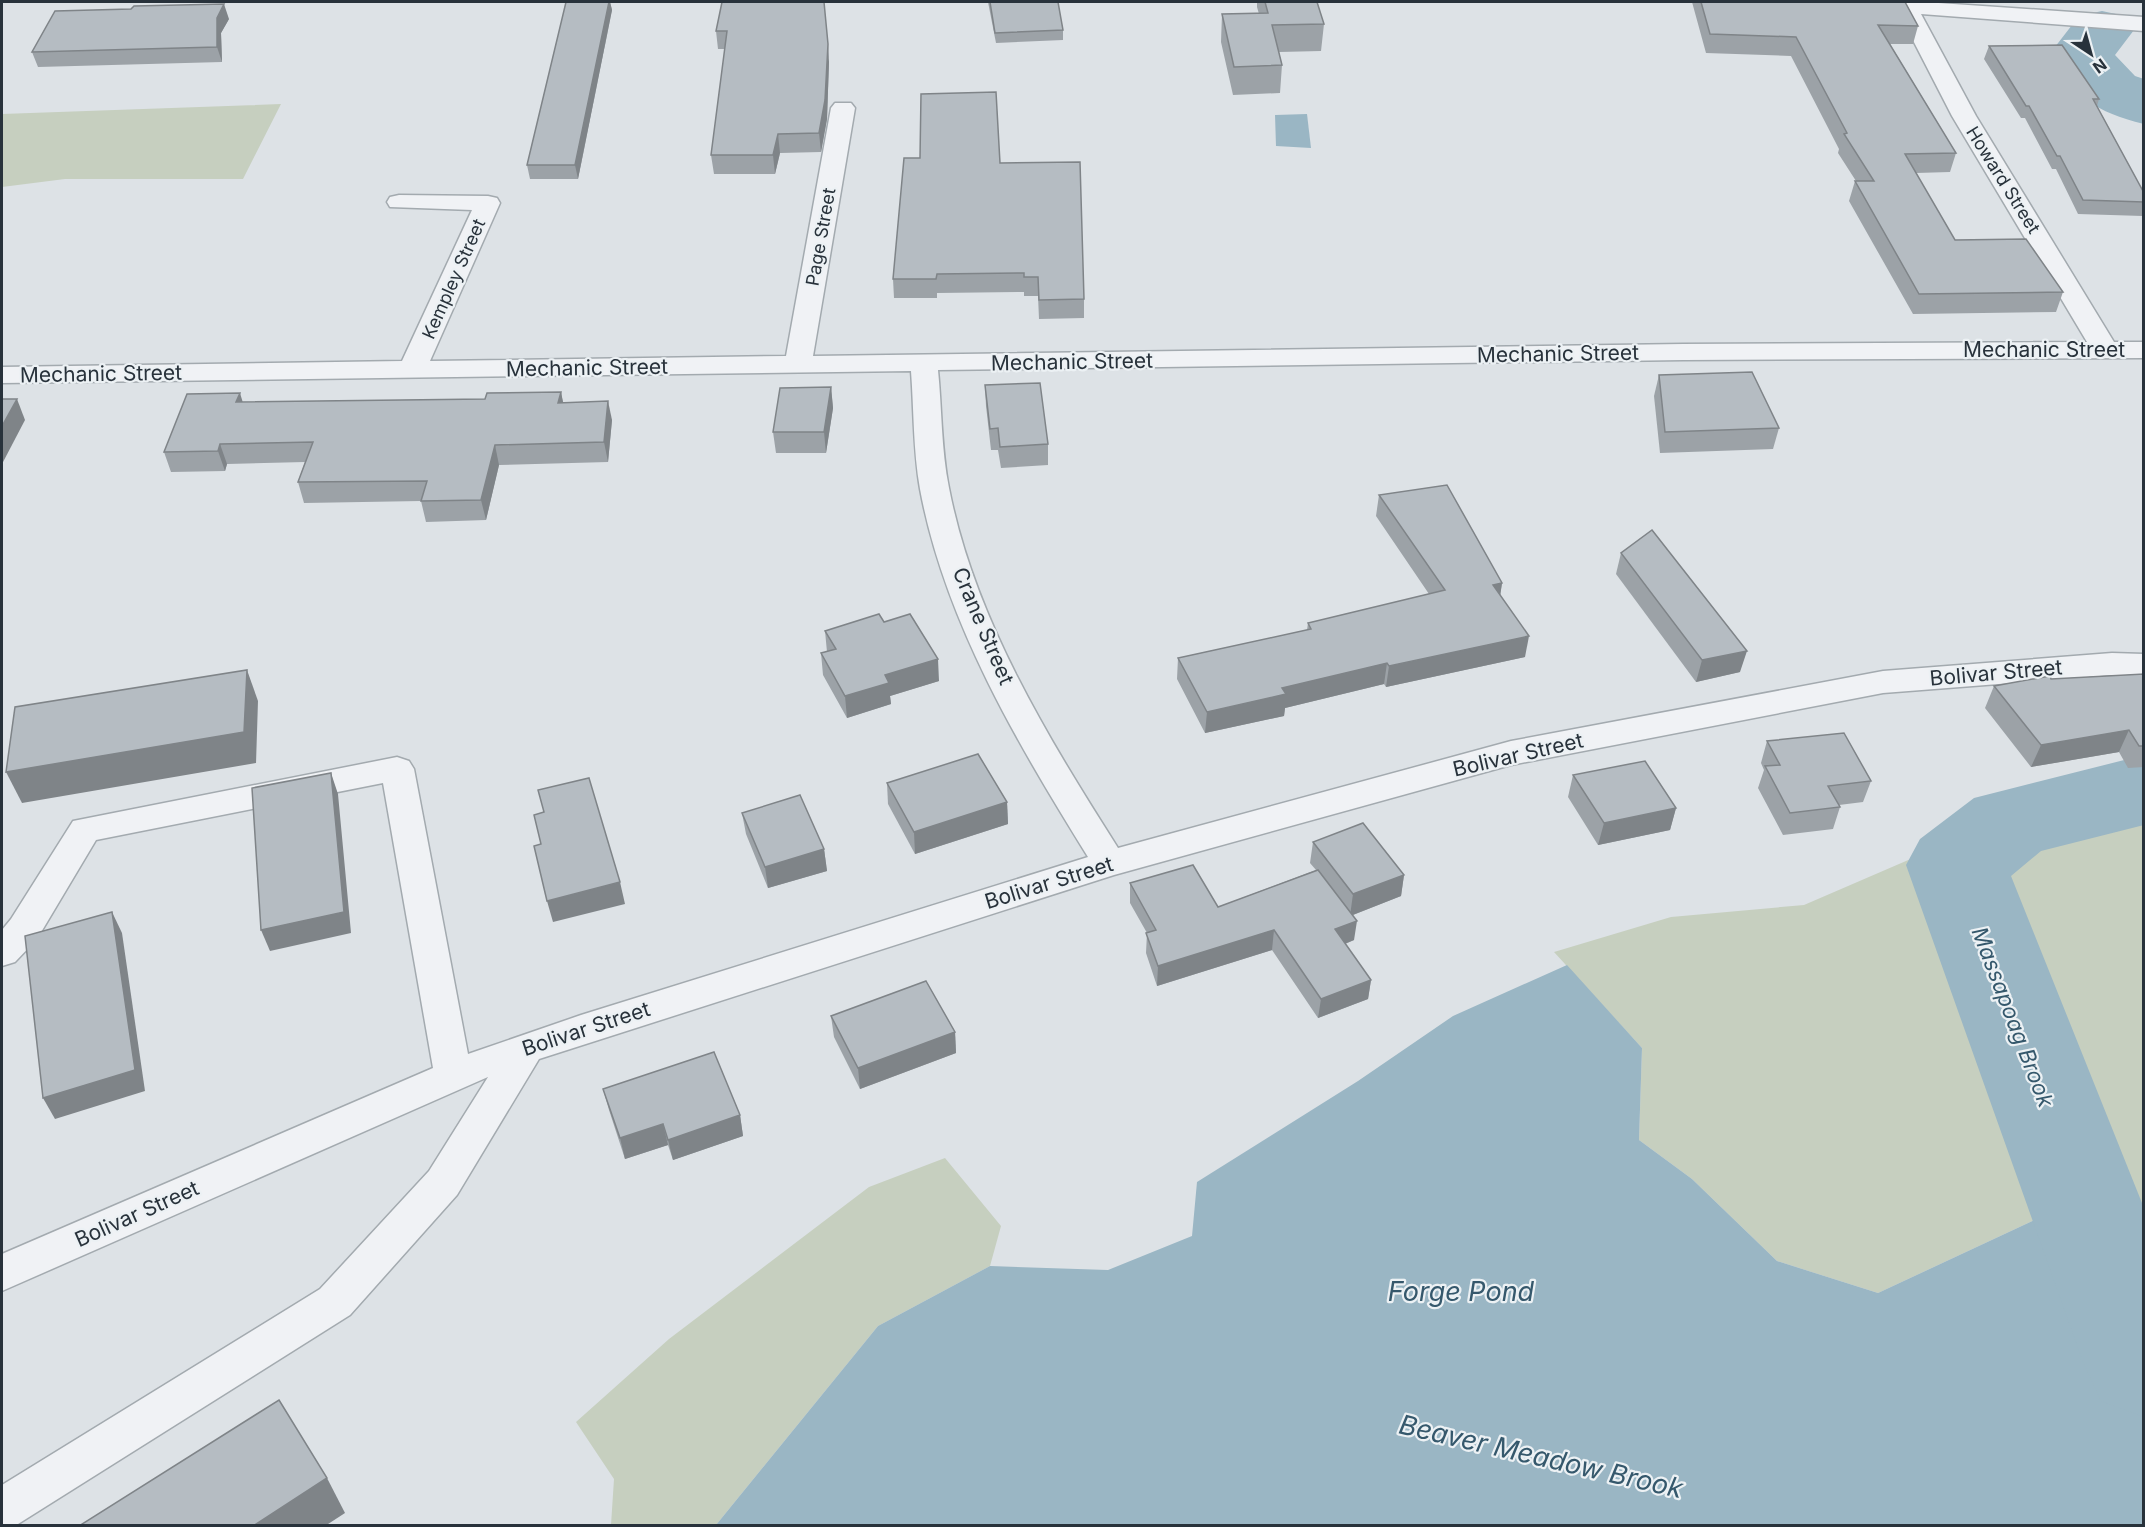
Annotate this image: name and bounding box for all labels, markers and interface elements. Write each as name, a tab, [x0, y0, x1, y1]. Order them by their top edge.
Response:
north arrow	[2061, 24, 2121, 84]
text: N	[2089, 54, 2111, 78]
street label: Howard Street	[1962, 122, 2045, 237]
street label: Page Street	[802, 186, 839, 287]
street label: Kempley Street	[418, 215, 489, 342]
street label: Mechanic Street	[1963, 337, 2125, 362]
street label: Mechanic Street	[1477, 340, 1639, 367]
street label: Mechanic Street	[991, 348, 1153, 375]
street label: Mechanic Street	[506, 354, 668, 381]
street label: Mechanic Street	[20, 360, 182, 387]
street label: Crane Street	[948, 563, 1019, 688]
street label: Bolivar Street	[1929, 654, 2063, 691]
street label: Bolivar Street	[1450, 727, 1586, 782]
street label: Bolivar Street	[982, 851, 1116, 914]
water label: Massapoag Brook	[1967, 923, 2060, 1112]
street label: Bolivar Street	[519, 996, 653, 1061]
street label: Bolivar Street	[71, 1175, 203, 1252]
water label: Forge Pond	[1388, 1275, 1535, 1308]
water label: Beaver Meadow Brook	[1396, 1408, 1687, 1506]

